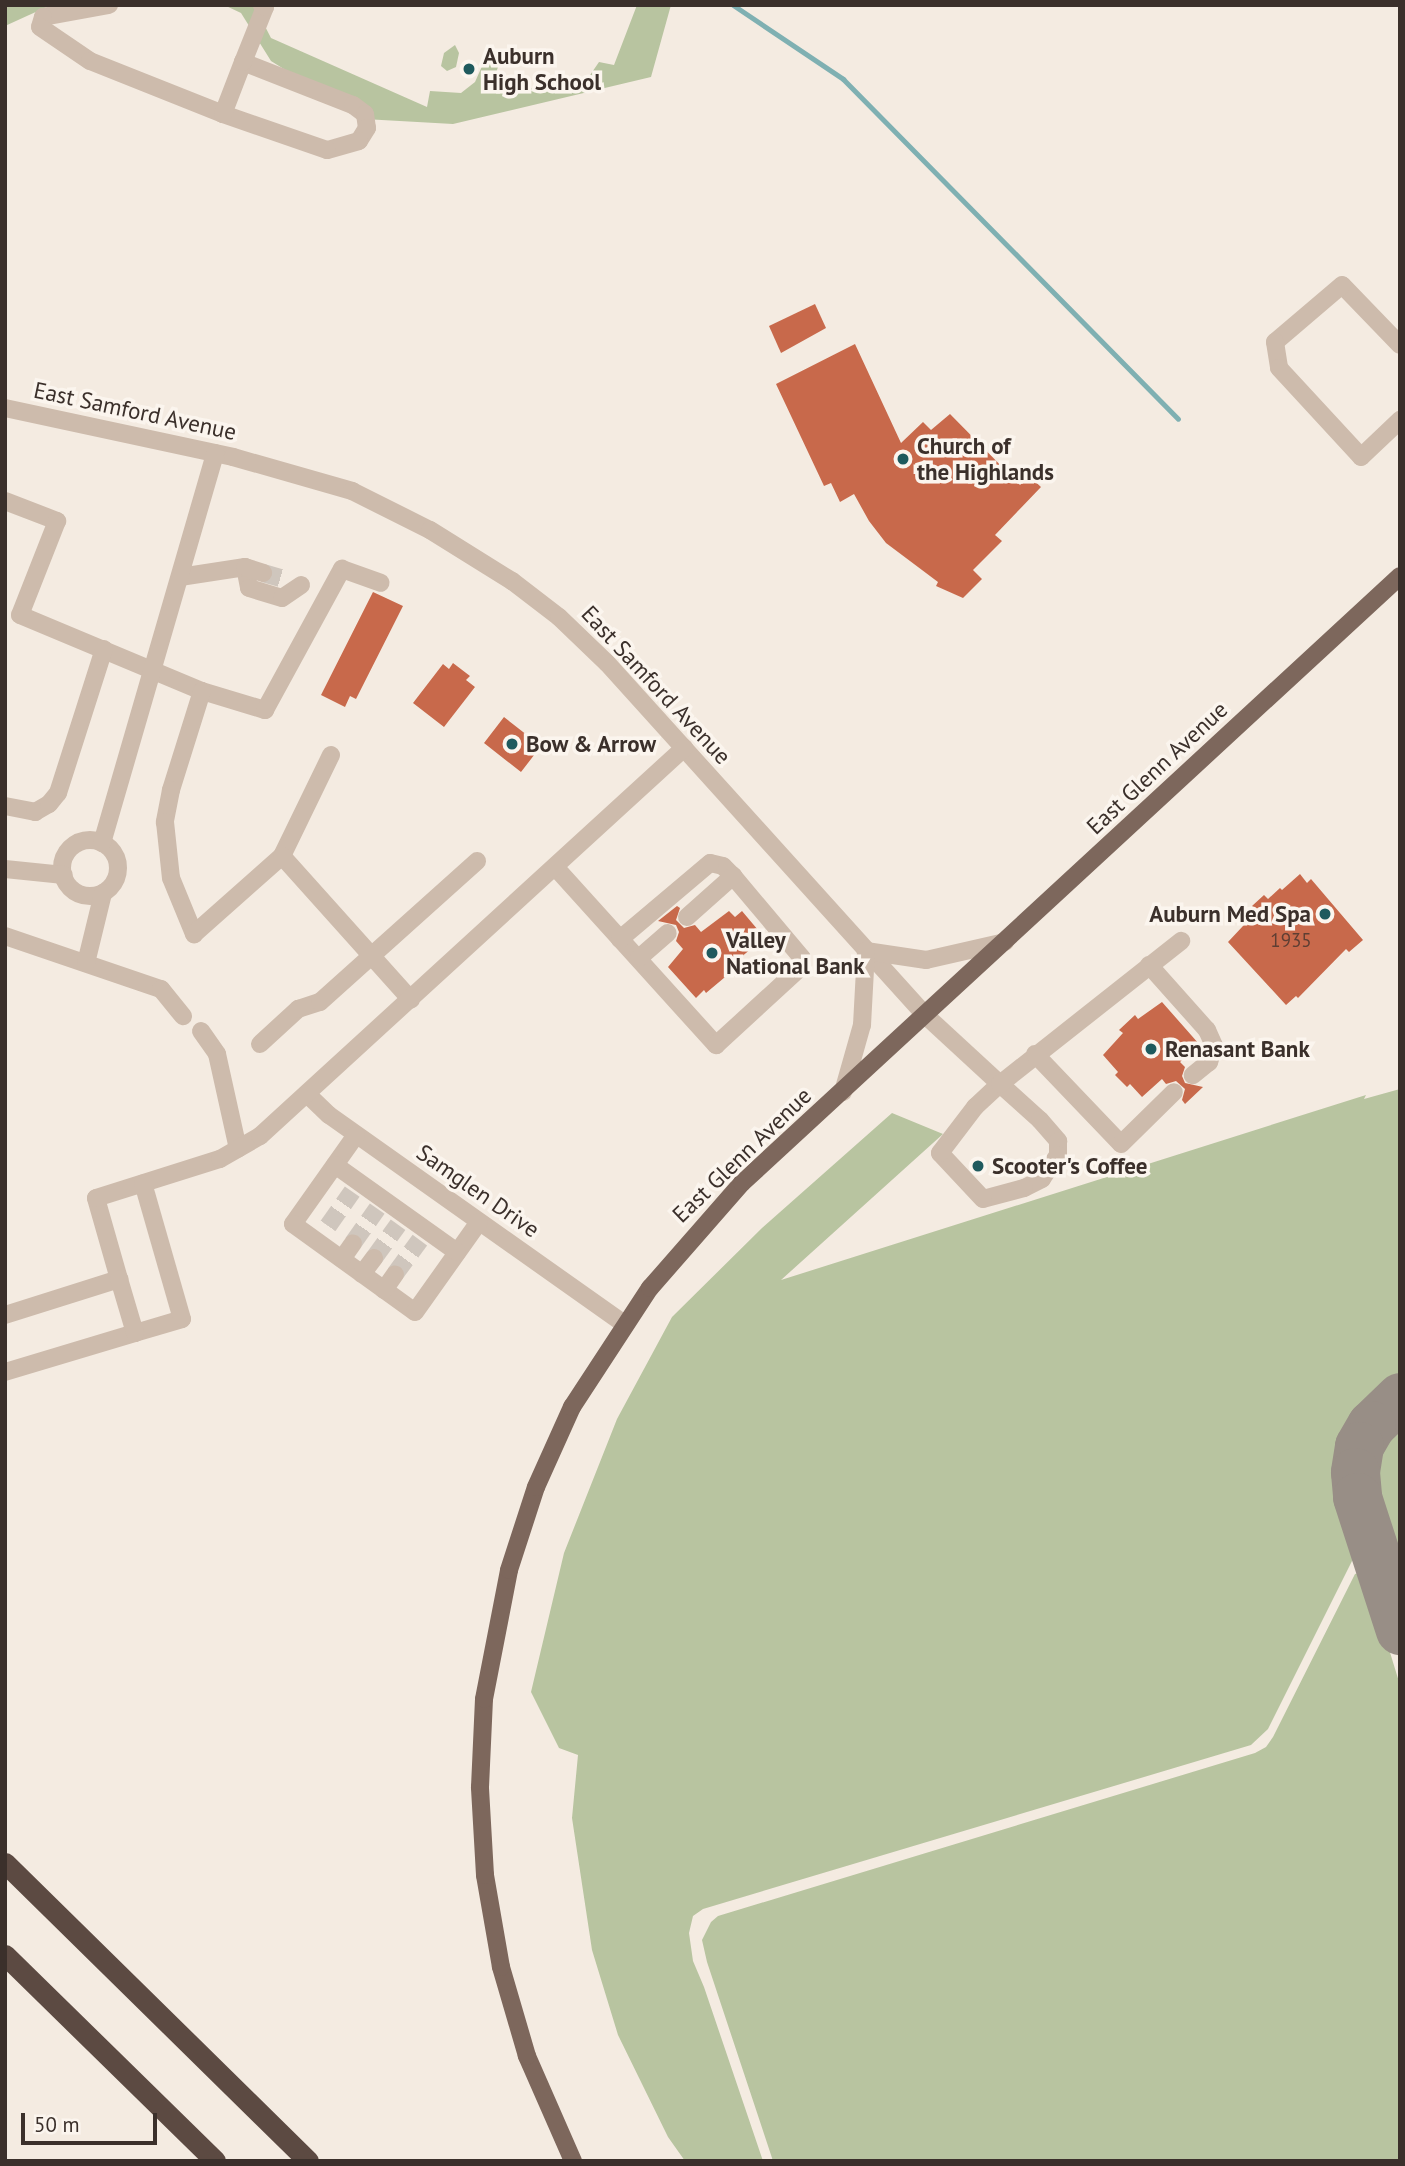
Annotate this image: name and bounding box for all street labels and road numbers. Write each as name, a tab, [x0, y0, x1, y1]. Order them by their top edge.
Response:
street label: East Samford Avenue	[31, 376, 239, 446]
street label: East Samford Avenue	[575, 600, 737, 770]
street label: East Glenn Avenue	[1081, 696, 1233, 840]
street label: East Glenn Avenue	[667, 1082, 817, 1228]
street label: Samglen Drive	[411, 1139, 545, 1243]

